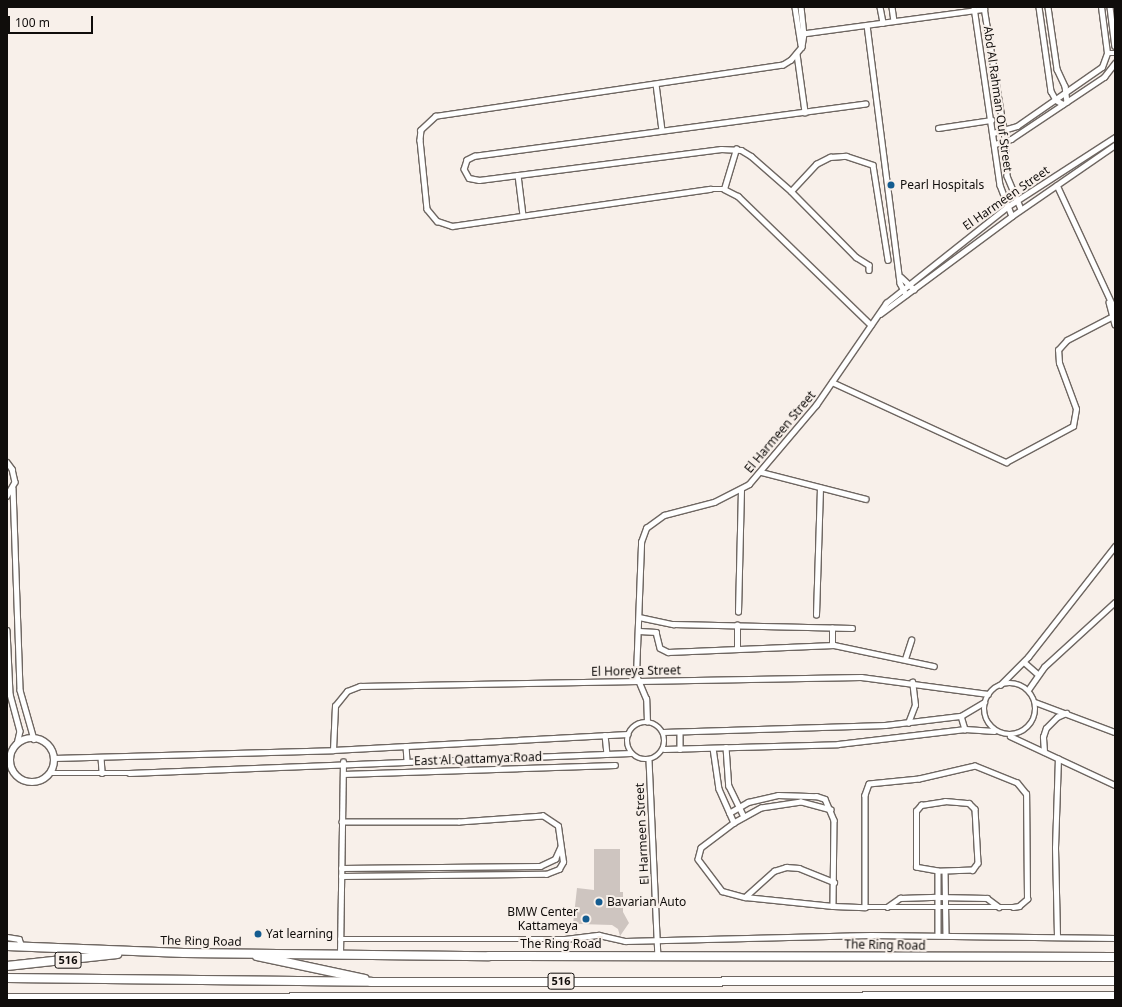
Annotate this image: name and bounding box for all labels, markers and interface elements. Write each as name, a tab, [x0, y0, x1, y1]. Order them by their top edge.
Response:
scale bar	[10, 8, 95, 34]
text: 100 m	[15, 14, 50, 31]
street label: Abd Al Rahman Ouf Street	[981, 25, 1015, 173]
street label: El Harmeen Street	[960, 163, 1052, 233]
place label: Pearl Hospitals	[900, 178, 984, 192]
marker: Pearl Hospitals	[885, 179, 897, 191]
street label: El Harmeen Street	[742, 388, 818, 476]
street label: El Horeya Street	[591, 663, 681, 679]
street label: East Al Qattamya Road	[414, 750, 542, 768]
street label: El Harmeen Street	[632, 783, 652, 885]
place label: Bavarian Auto	[607, 895, 686, 909]
marker: Bavarian Auto	[594, 897, 604, 907]
place label: BMW Center Kattameya	[507, 905, 578, 933]
marker: BMW Center Kattameya	[581, 914, 591, 924]
place label: Yat learning	[266, 927, 333, 941]
marker: Yat learning	[253, 929, 263, 939]
street label: The Ring Road	[160, 933, 242, 949]
street label: The Ring Road	[520, 937, 602, 951]
street label: The Ring Road	[844, 937, 926, 953]
road number: 516	[54, 951, 82, 969]
road number: 516	[547, 972, 575, 990]

